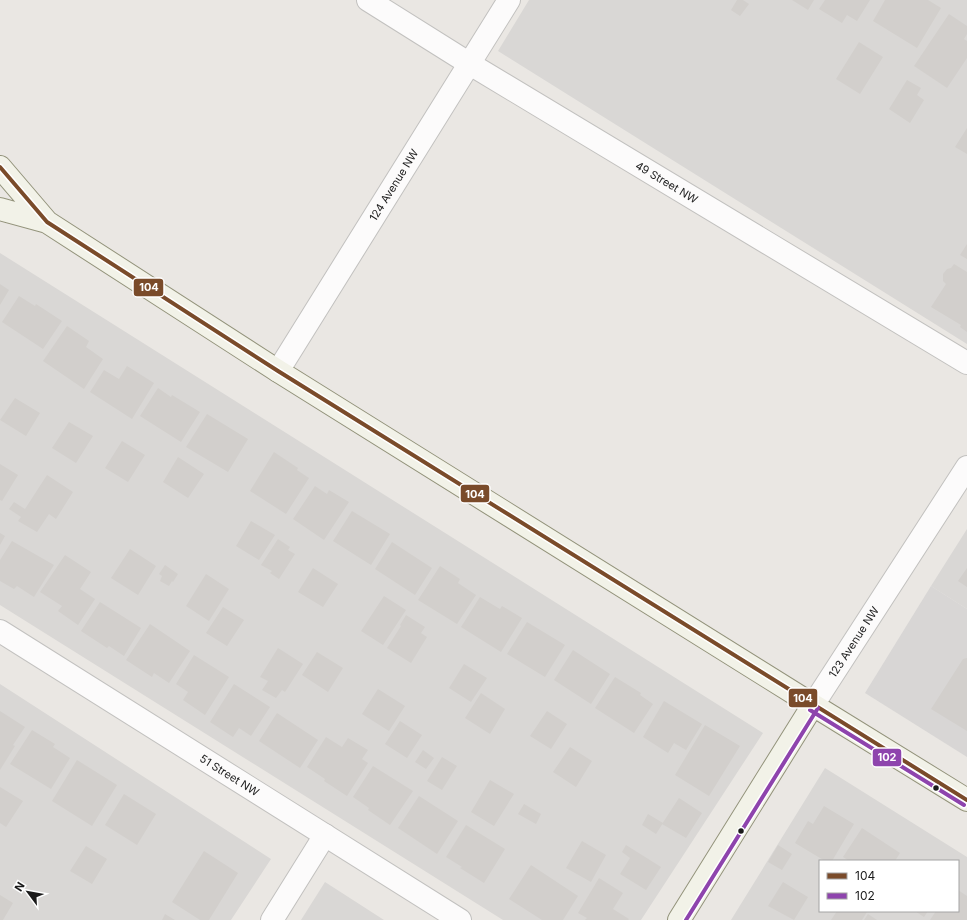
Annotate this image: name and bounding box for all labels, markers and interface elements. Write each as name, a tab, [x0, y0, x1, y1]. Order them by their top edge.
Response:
street label: 124 Avenue NW	[366, 146, 421, 224]
street label: 49 Street NW	[633, 158, 701, 207]
line badge: 104	[133, 278, 164, 297]
text: 104	[139, 280, 159, 294]
line badge: 104	[460, 484, 490, 503]
text: 104	[465, 487, 485, 501]
street label: 123 Avenue NW	[826, 604, 882, 680]
line badge: 104	[788, 688, 818, 708]
text: 104	[793, 691, 813, 705]
line badge: 102	[872, 748, 902, 767]
text: 102	[877, 750, 897, 764]
street label: 51 Street NW	[197, 751, 262, 799]
unlabelled marker	[931, 783, 941, 793]
unlabelled marker	[736, 826, 746, 836]
legend	[819, 860, 959, 912]
text: 104	[855, 868, 875, 883]
north arrow	[8, 872, 48, 912]
text: N	[11, 879, 28, 894]
text: 102	[855, 888, 875, 903]

